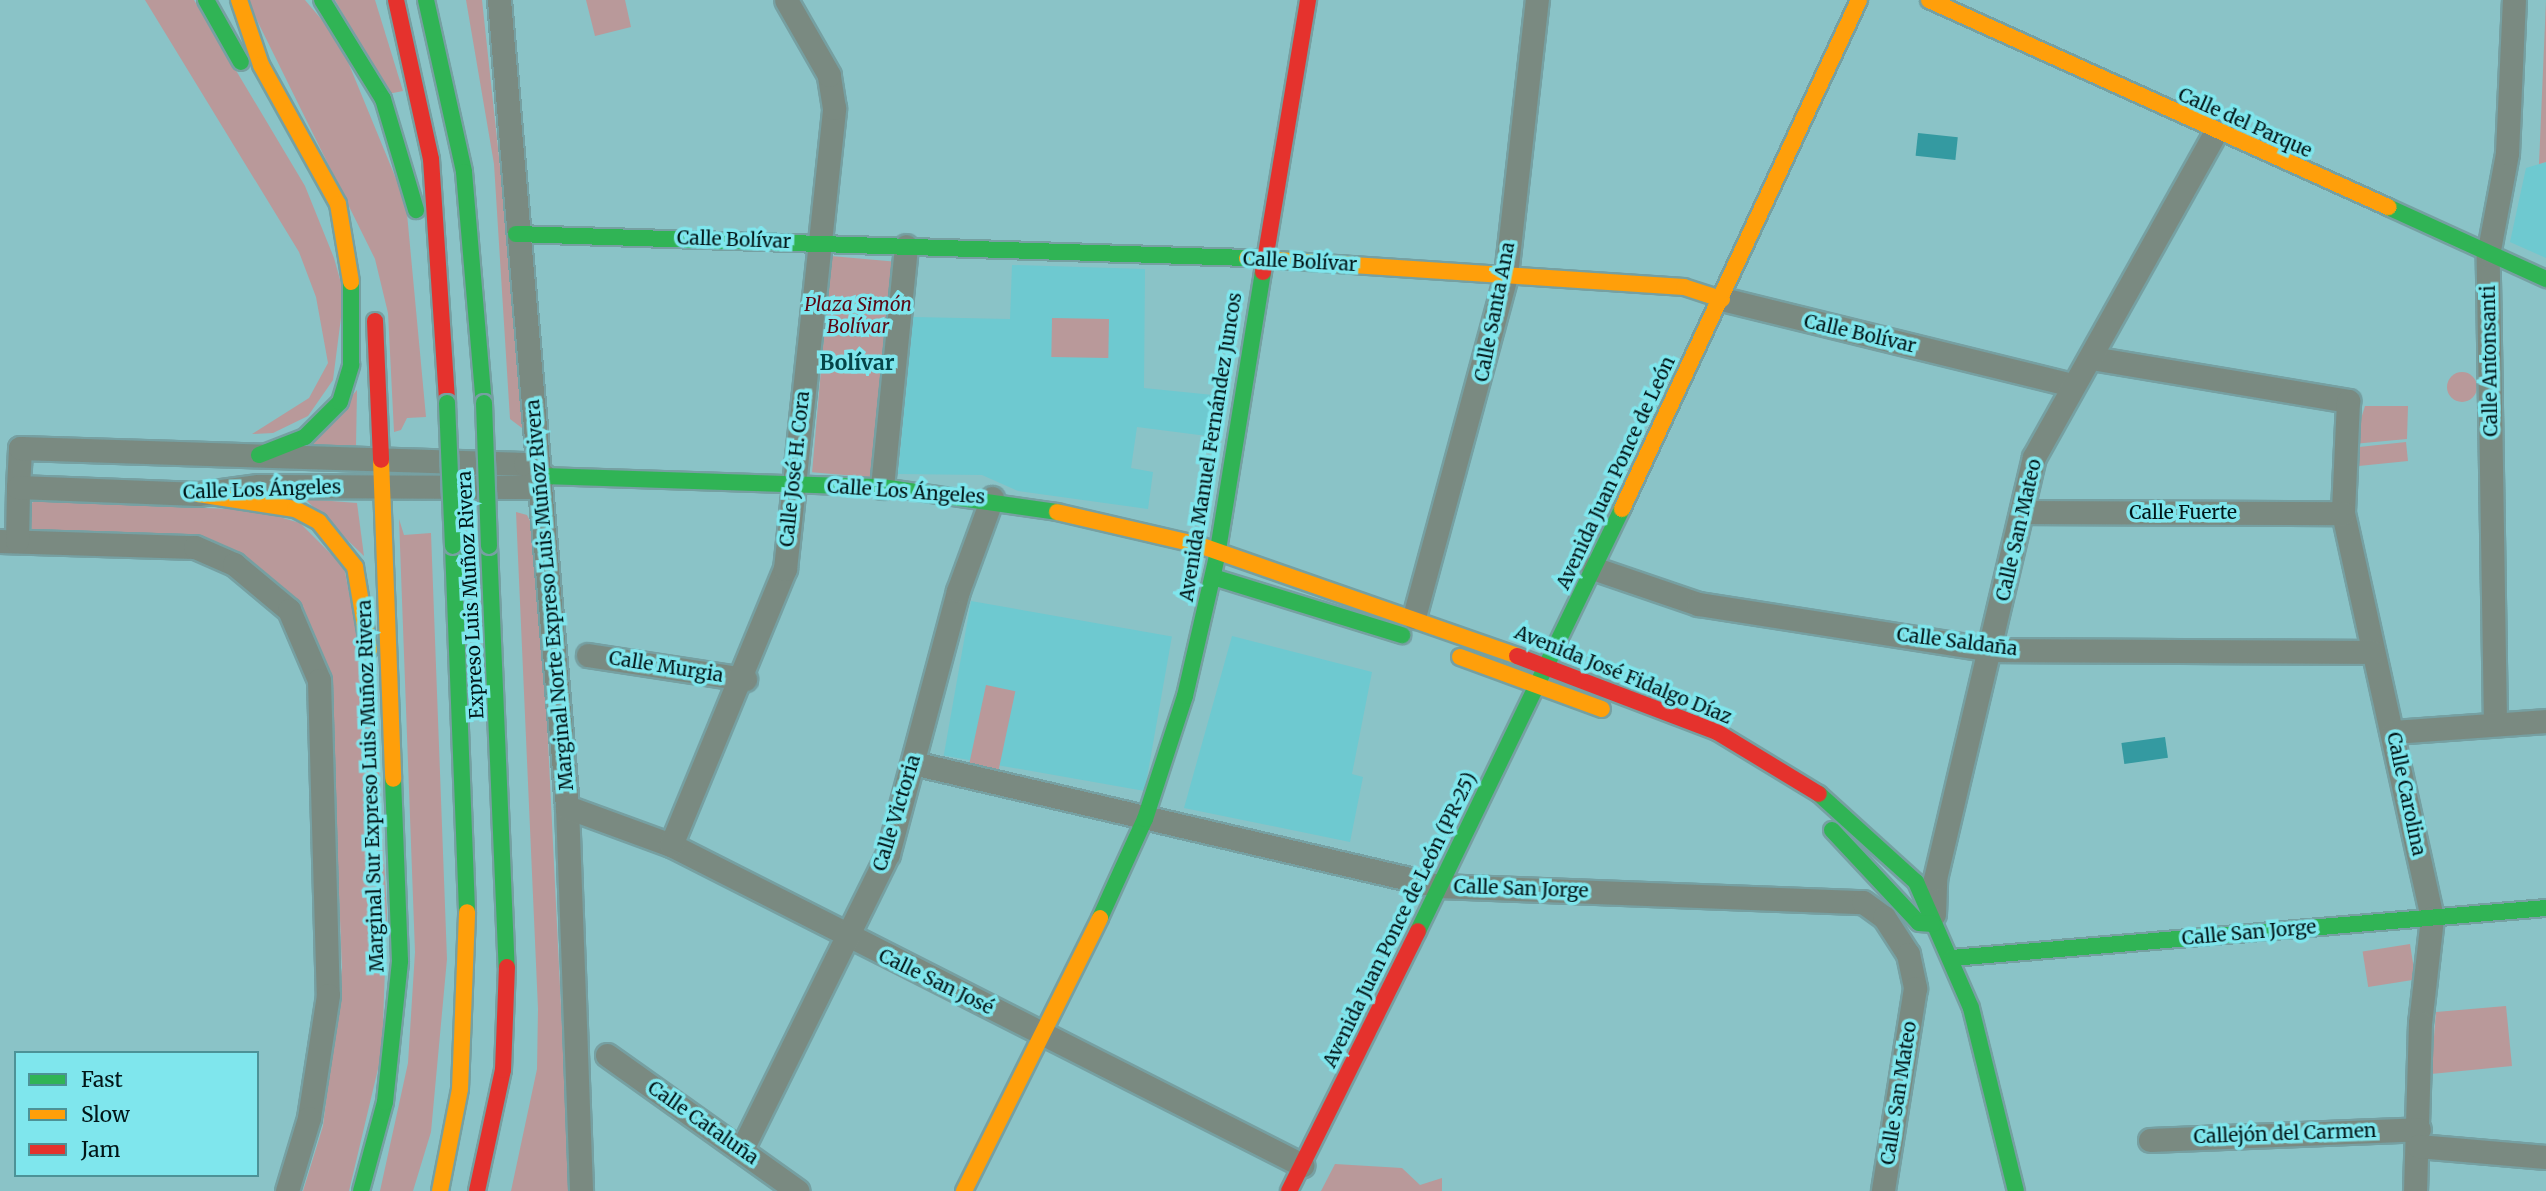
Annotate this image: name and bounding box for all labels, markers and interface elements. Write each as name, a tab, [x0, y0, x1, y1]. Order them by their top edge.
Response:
street label: Calle del Parque	[2175, 83, 2315, 163]
street label: Calle Bolívar	[676, 227, 792, 253]
street label: Calle Santa Ana	[1470, 240, 1520, 384]
street label: Calle Bolívar	[1242, 248, 1358, 276]
street label: Calle Antonsanti	[2477, 285, 2503, 437]
street label: Avenida Manuel Fernández Juncos	[1175, 291, 1247, 603]
park label: Plaza Simón Bolívar	[804, 294, 912, 338]
street label: Calle Bolívar	[1802, 310, 1918, 358]
district label: Bolívar	[820, 350, 894, 376]
street label: Avenida Juan Ponce de León	[1552, 353, 1680, 593]
street label: Calle José H. Cora	[775, 390, 815, 548]
street label: Marginal Norte Expreso Luis Muñoz Rivera	[522, 399, 578, 791]
street label: Calle San Mateo	[1992, 457, 2046, 603]
street label: Expreso Luis Muñoz Rivera	[453, 470, 489, 720]
street label: Calle Los Ángeles	[826, 475, 986, 509]
street label: Calle Los Ángeles	[183, 476, 341, 504]
street label: Calle Fuerte	[2129, 502, 2237, 524]
street label: Marginal Sur Expreso Luis Muñoz Rivera	[353, 599, 389, 973]
street label: Avenida José Fidalgo Díaz	[1511, 621, 1735, 729]
street label: Calle Saldaña	[1895, 623, 2019, 661]
street label: Calle Murgia	[607, 647, 725, 687]
street label: Calle Carolina	[2382, 730, 2430, 858]
street label: Calle Victoria	[869, 752, 925, 874]
street label: Avenida Juan Ponce de León (PR-25)	[1318, 769, 1482, 1071]
street label: Calle San Jorge	[1453, 875, 1589, 903]
street label: Calle San Jorge	[2181, 916, 2317, 950]
street label: Calle San José	[875, 944, 997, 1020]
street label: Calle San Mateo	[1876, 1020, 1922, 1166]
legend	[14, 1051, 259, 1177]
text: Fast	[81, 1066, 123, 1093]
street label: Calle Cataluña	[643, 1076, 763, 1170]
text: Slow	[81, 1101, 130, 1128]
street label: Callejón del Carmen	[2193, 1119, 2377, 1149]
text: Jam	[81, 1136, 120, 1163]

